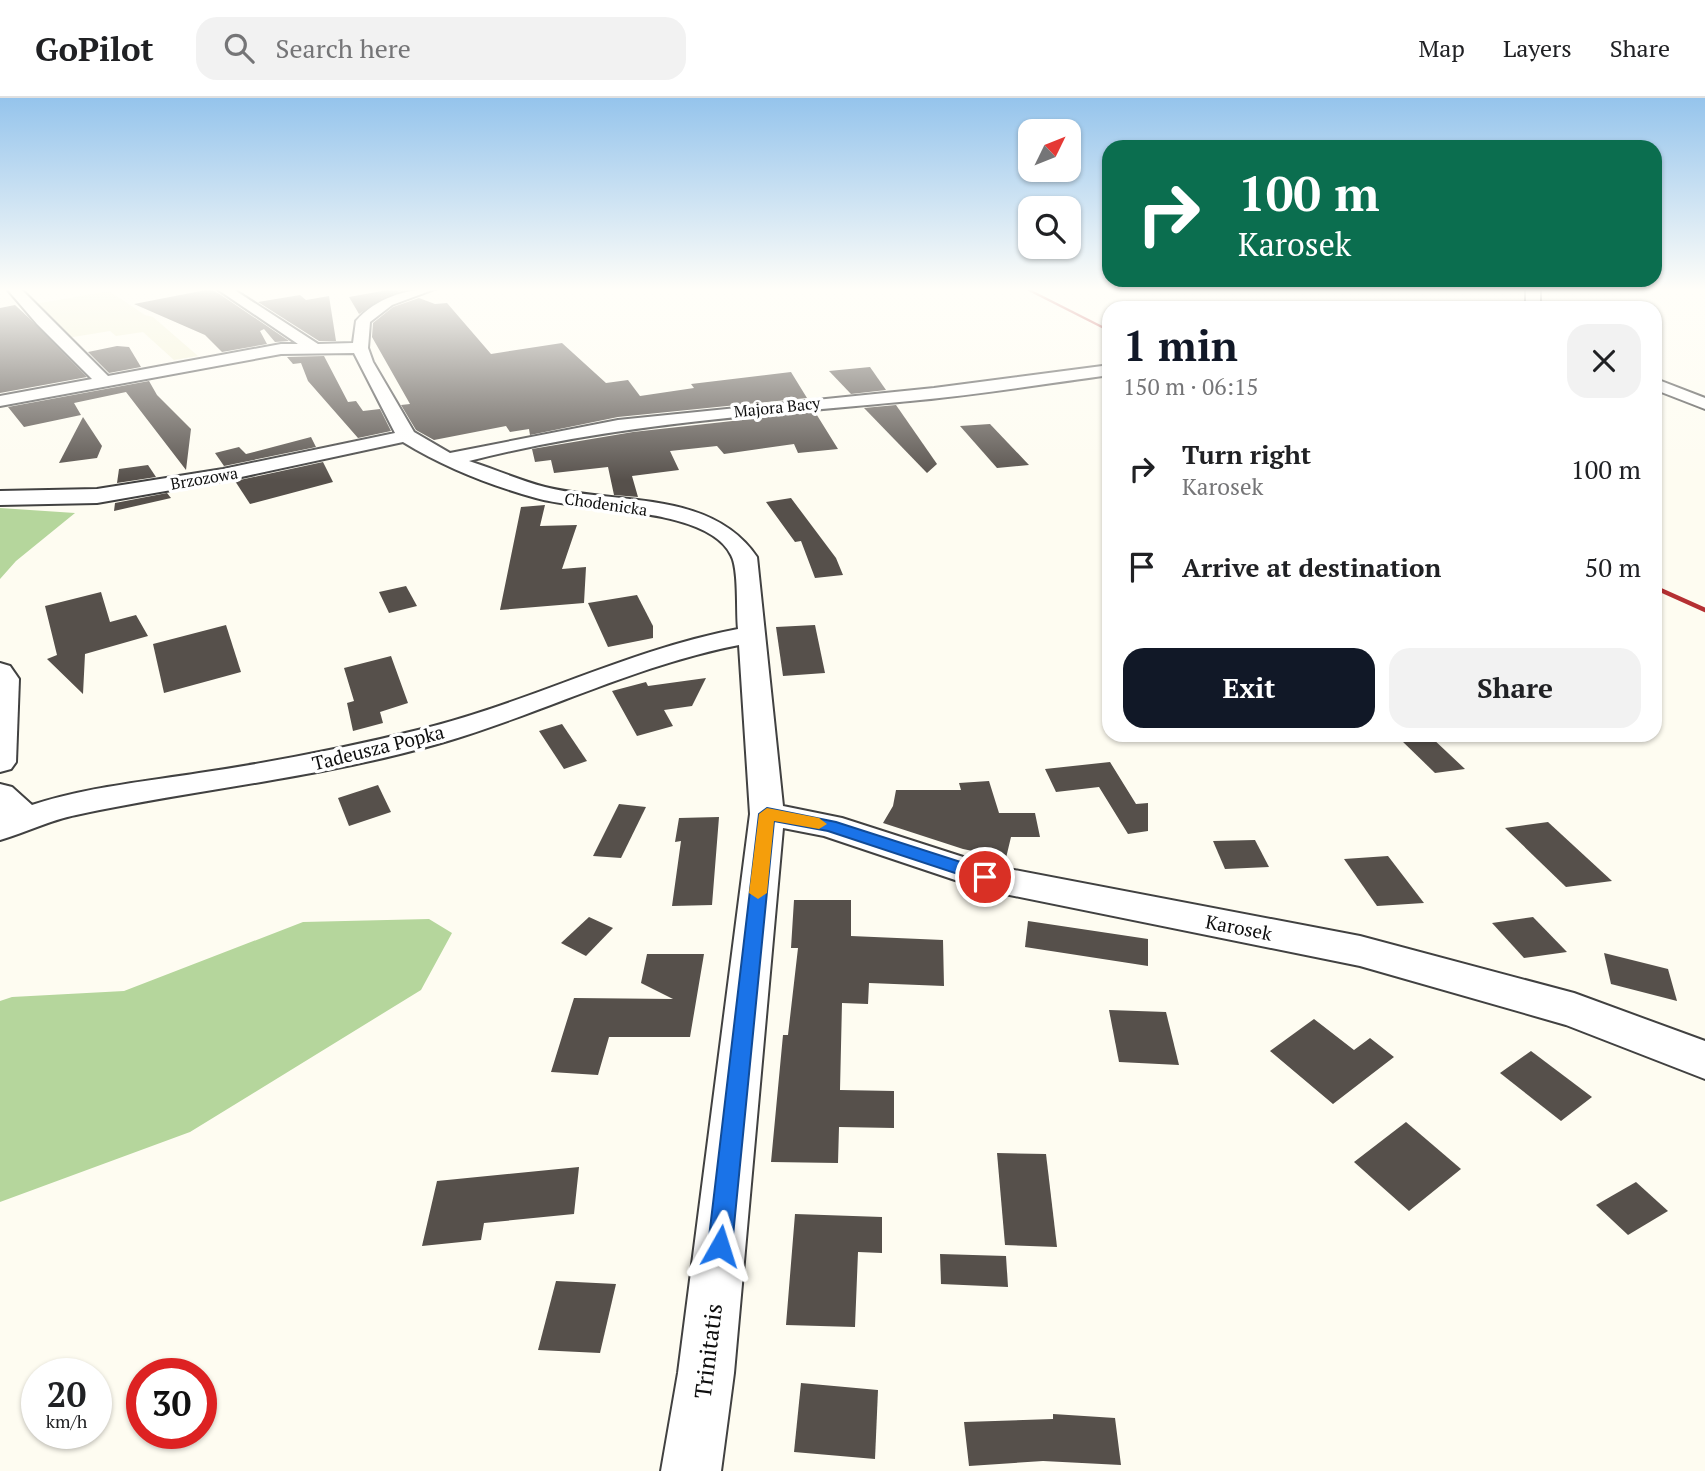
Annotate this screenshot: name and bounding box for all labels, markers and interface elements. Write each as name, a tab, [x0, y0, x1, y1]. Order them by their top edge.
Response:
search box	[196, 17, 686, 80]
text: GoPilot	[35, 27, 154, 70]
icon: search	[220, 29, 258, 67]
text: Search here	[276, 31, 411, 65]
text: Map	[1418, 32, 1465, 64]
text: Layers	[1503, 32, 1572, 64]
text: Share	[1610, 32, 1670, 64]
north arrow	[1018, 119, 1082, 182]
map controls	[1018, 119, 1081, 259]
text: 100 m	[1238, 160, 1380, 225]
icon: right	[1123, 168, 1214, 259]
button: search	[1018, 196, 1081, 259]
text: Karosek	[1238, 223, 1351, 265]
text: 1 min	[1123, 317, 1238, 373]
button: close	[1567, 324, 1641, 398]
text: 150 m · 06:15	[1123, 371, 1258, 402]
street label: Majora Bacy	[733, 391, 822, 422]
text: Turn right	[1182, 437, 1311, 471]
icon: right	[1123, 450, 1161, 488]
text: 100 m	[1571, 452, 1641, 486]
street label: Brzozowa	[168, 461, 240, 495]
text: Karosek	[1182, 471, 1263, 502]
street label: Chodenicka	[563, 487, 649, 521]
icon: arrive	[1123, 548, 1161, 586]
text: Arrive at destination	[1182, 550, 1441, 584]
text: 50 m	[1585, 550, 1641, 584]
button: Exit	[1123, 648, 1375, 728]
button: Share	[1389, 648, 1641, 728]
street label: Tadeusza Popka	[310, 718, 447, 775]
pin	[955, 847, 1015, 907]
icon: arrive	[966, 858, 1004, 896]
street label: Karosek	[1204, 908, 1275, 946]
position arrow	[683, 1209, 757, 1283]
street label: Trinitatis	[687, 1302, 729, 1400]
speed limit sign: 30	[126, 1358, 217, 1449]
text: 20	[47, 1371, 86, 1417]
text: km/h	[46, 1409, 87, 1433]

